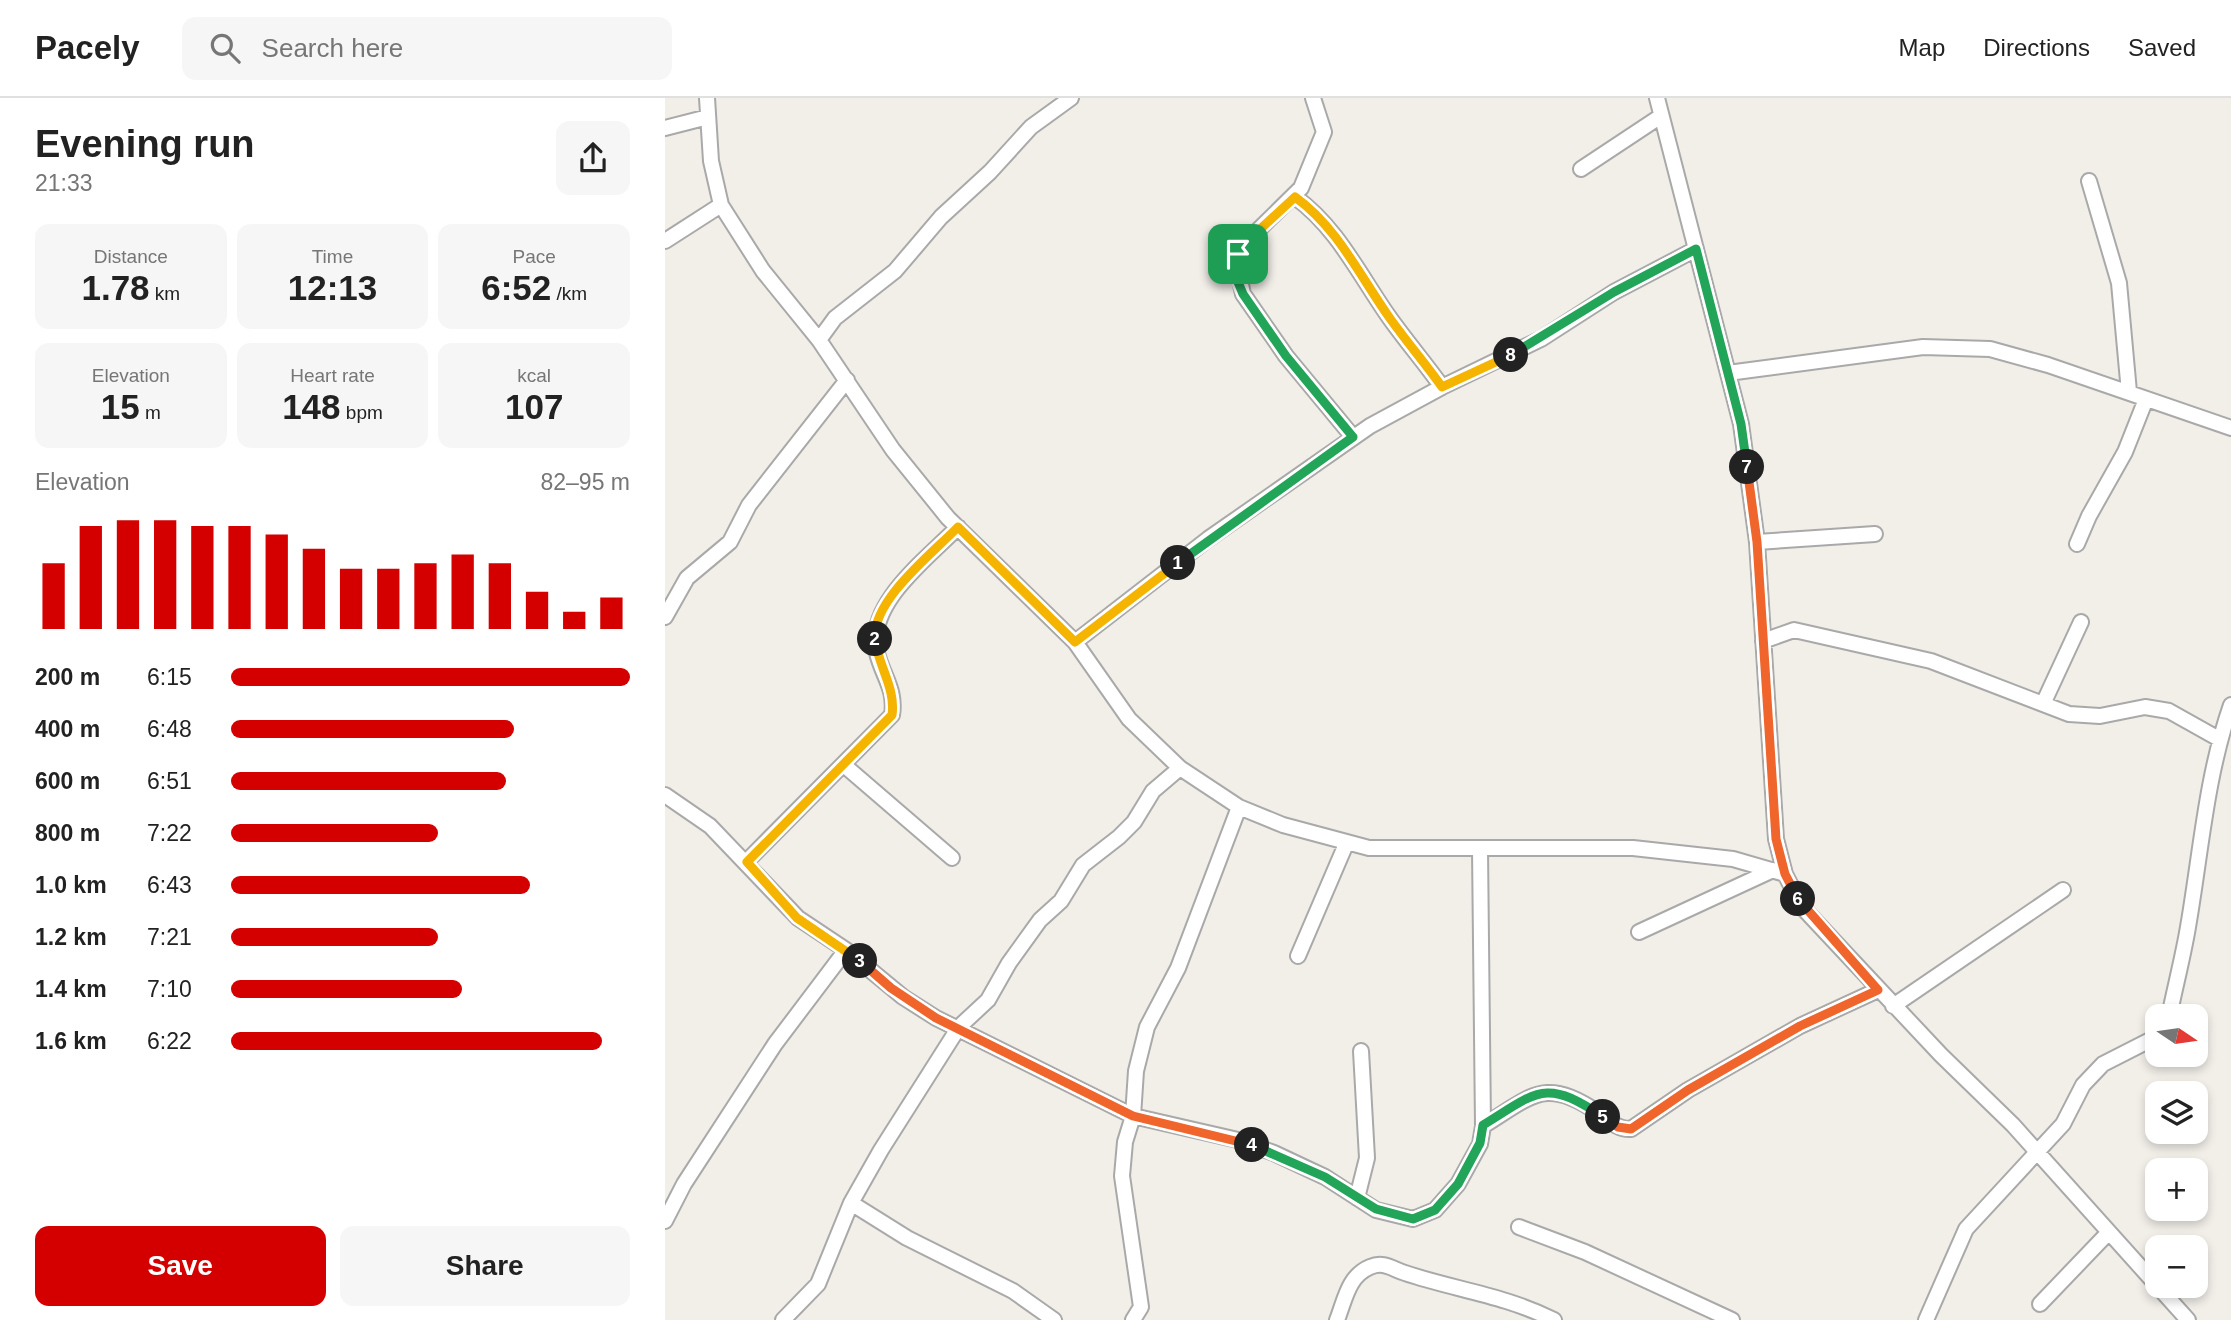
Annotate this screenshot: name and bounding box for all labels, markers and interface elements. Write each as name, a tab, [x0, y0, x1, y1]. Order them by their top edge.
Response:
search box	[182, 17, 672, 80]
text: Pacely	[35, 29, 140, 66]
icon: search	[206, 29, 244, 67]
text: Search here	[262, 33, 403, 63]
text: Map	[1899, 34, 1945, 61]
text: Directions	[1983, 34, 2090, 61]
text: Saved	[2128, 34, 2196, 61]
button: share	[556, 121, 630, 195]
text: Evening run	[35, 123, 255, 165]
text: 21:33	[35, 170, 93, 196]
pin	[1208, 224, 1268, 284]
icon: arrive	[1219, 235, 1257, 273]
text: Distance	[94, 246, 168, 267]
text: Time	[312, 246, 353, 267]
text: Pace	[513, 246, 556, 267]
text: 1.78	[81, 268, 150, 307]
text: 12:13	[288, 268, 377, 307]
text: 6:52	[481, 268, 551, 307]
text: km	[150, 283, 180, 304]
text: /km	[551, 283, 587, 304]
pin: 8	[1493, 338, 1529, 372]
text: 8	[1505, 344, 1516, 365]
text: Elevation	[92, 365, 170, 386]
text: Heart rate	[290, 365, 375, 386]
text: kcal	[517, 365, 551, 386]
text: 15	[101, 387, 140, 426]
text: 148	[282, 387, 341, 426]
text: 107	[505, 387, 563, 426]
text: m	[140, 402, 161, 423]
text: bpm	[341, 402, 383, 423]
pin: 7	[1729, 450, 1765, 484]
text: 7	[1741, 456, 1752, 477]
text: Elevation	[35, 469, 130, 495]
text: 82–95 m	[540, 469, 630, 495]
pin: 1	[1161, 546, 1195, 580]
text: 1	[1172, 552, 1183, 573]
pin: 2	[857, 622, 893, 656]
text: 2	[869, 628, 880, 649]
text: 200 m	[35, 664, 100, 690]
text: 6:15	[147, 664, 192, 690]
text: 400 m	[35, 716, 100, 742]
text: 6:48	[147, 716, 192, 742]
text: 600 m	[35, 768, 100, 794]
text: 6:51	[147, 768, 192, 794]
text: 800 m	[35, 820, 100, 846]
text: 7:22	[147, 820, 192, 846]
text: 1.0 km	[35, 872, 107, 898]
text: 6:43	[147, 872, 192, 898]
pin: 6	[1781, 882, 1815, 916]
text: 6	[1792, 888, 1803, 909]
text: 1.2 km	[35, 924, 107, 950]
text: 7:21	[147, 924, 192, 950]
pin: 3	[843, 944, 877, 978]
text: 3	[854, 950, 865, 971]
text: 1.4 km	[35, 976, 107, 1002]
text: 7:10	[147, 976, 192, 1002]
north arrow	[2145, 1004, 2209, 1068]
map controls	[2145, 1004, 2208, 1298]
text: 1.6 km	[35, 1028, 107, 1054]
text: 6:22	[147, 1028, 192, 1054]
button: layers	[2145, 1081, 2208, 1144]
pin: 5	[1585, 1100, 1621, 1134]
text: 5	[1597, 1106, 1608, 1127]
pin: 4	[1235, 1128, 1269, 1162]
text: 4	[1246, 1134, 1257, 1155]
button: +	[2145, 1158, 2208, 1221]
button: Save	[35, 1226, 326, 1306]
button: Share	[340, 1226, 630, 1306]
button: −	[2145, 1235, 2208, 1298]

